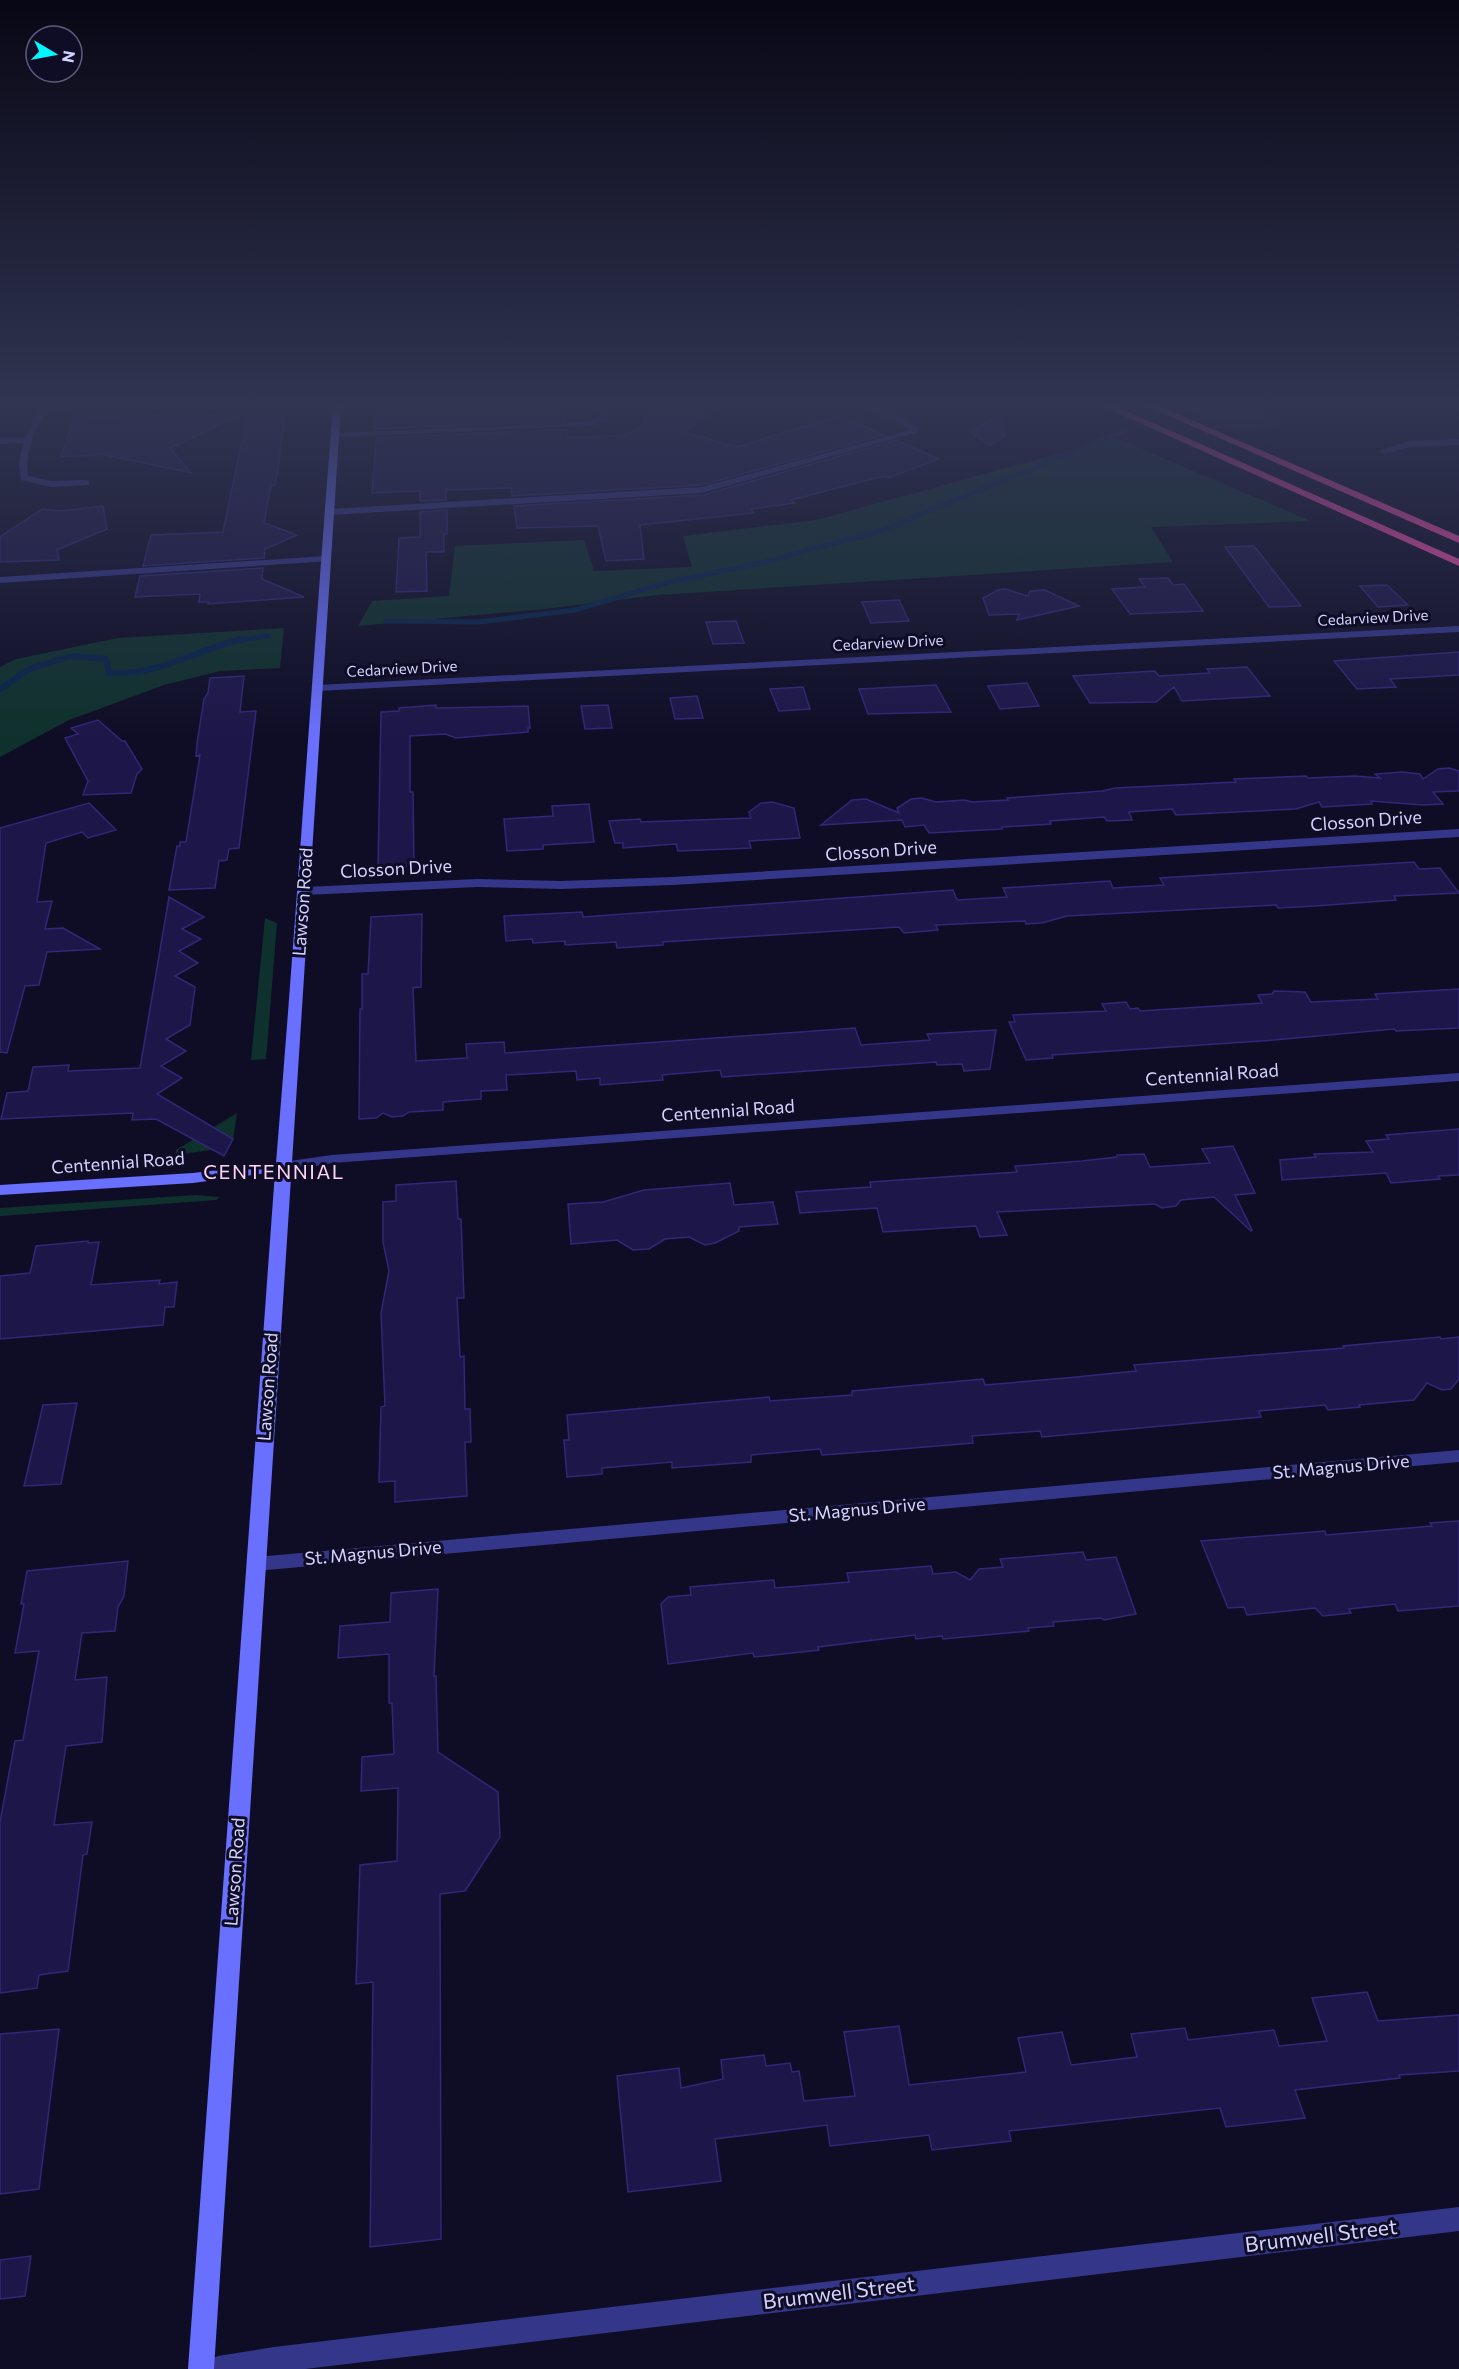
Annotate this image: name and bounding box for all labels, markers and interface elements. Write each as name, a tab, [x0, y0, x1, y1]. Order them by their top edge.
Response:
north arrow	[24, 24, 84, 84]
text: N	[59, 49, 80, 64]
street label: Cedarview Drive	[1317, 605, 1429, 629]
street label: Cedarview Drive	[832, 630, 944, 654]
street label: Cedarview Drive	[346, 656, 458, 680]
street label: Closson Drive	[1309, 805, 1422, 835]
street label: Closson Drive	[824, 835, 937, 865]
street label: Lawson Road	[287, 847, 317, 957]
street label: Closson Drive	[340, 854, 452, 882]
street label: Centennial Road	[1145, 1058, 1279, 1090]
street label: Centennial Road	[661, 1094, 795, 1126]
street label: Centennial Road	[51, 1146, 185, 1178]
district label: CENTENNIAL	[203, 1159, 345, 1183]
street label: Lawson Road	[252, 1332, 282, 1442]
street label: St. Magnus Drive	[1272, 1449, 1410, 1483]
street label: St. Magnus Drive	[788, 1492, 926, 1526]
street label: St. Magnus Drive	[304, 1535, 442, 1569]
street label: Lawson Road	[219, 1817, 249, 1927]
street label: Brumwell Street	[1243, 2213, 1398, 2256]
street label: Brumwell Street	[761, 2270, 916, 2313]

